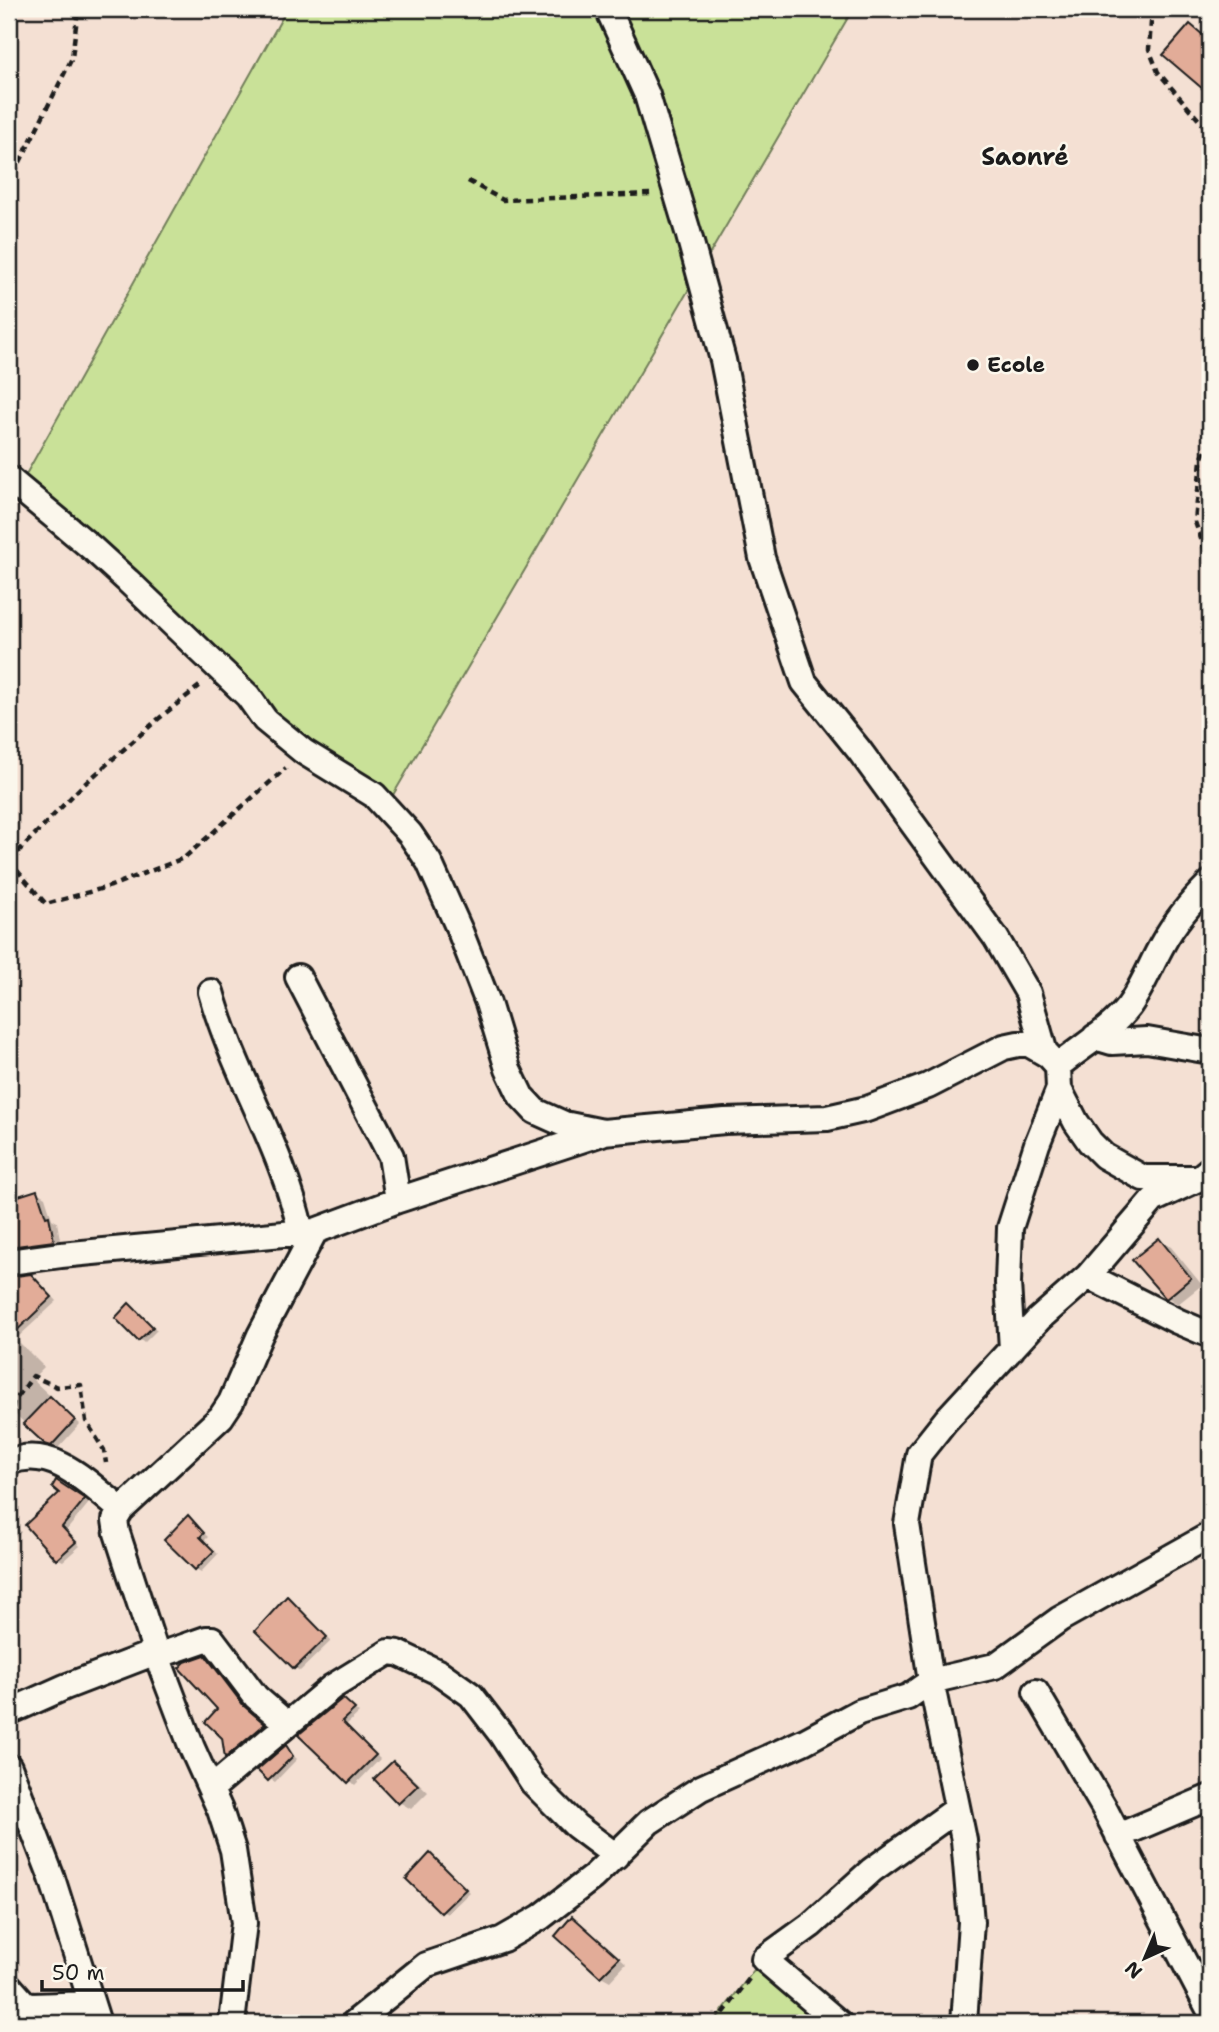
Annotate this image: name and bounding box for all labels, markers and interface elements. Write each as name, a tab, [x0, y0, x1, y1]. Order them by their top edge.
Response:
district label: Saonré	[981, 141, 1069, 173]
place label: Ecole	[987, 351, 1045, 379]
marker: Ecole	[965, 357, 981, 373]
north arrow	[1110, 1924, 1180, 1994]
scale bar	[42, 1948, 243, 1992]
text: N	[1119, 1956, 1148, 1984]
text: 50 m	[52, 1959, 105, 1987]

